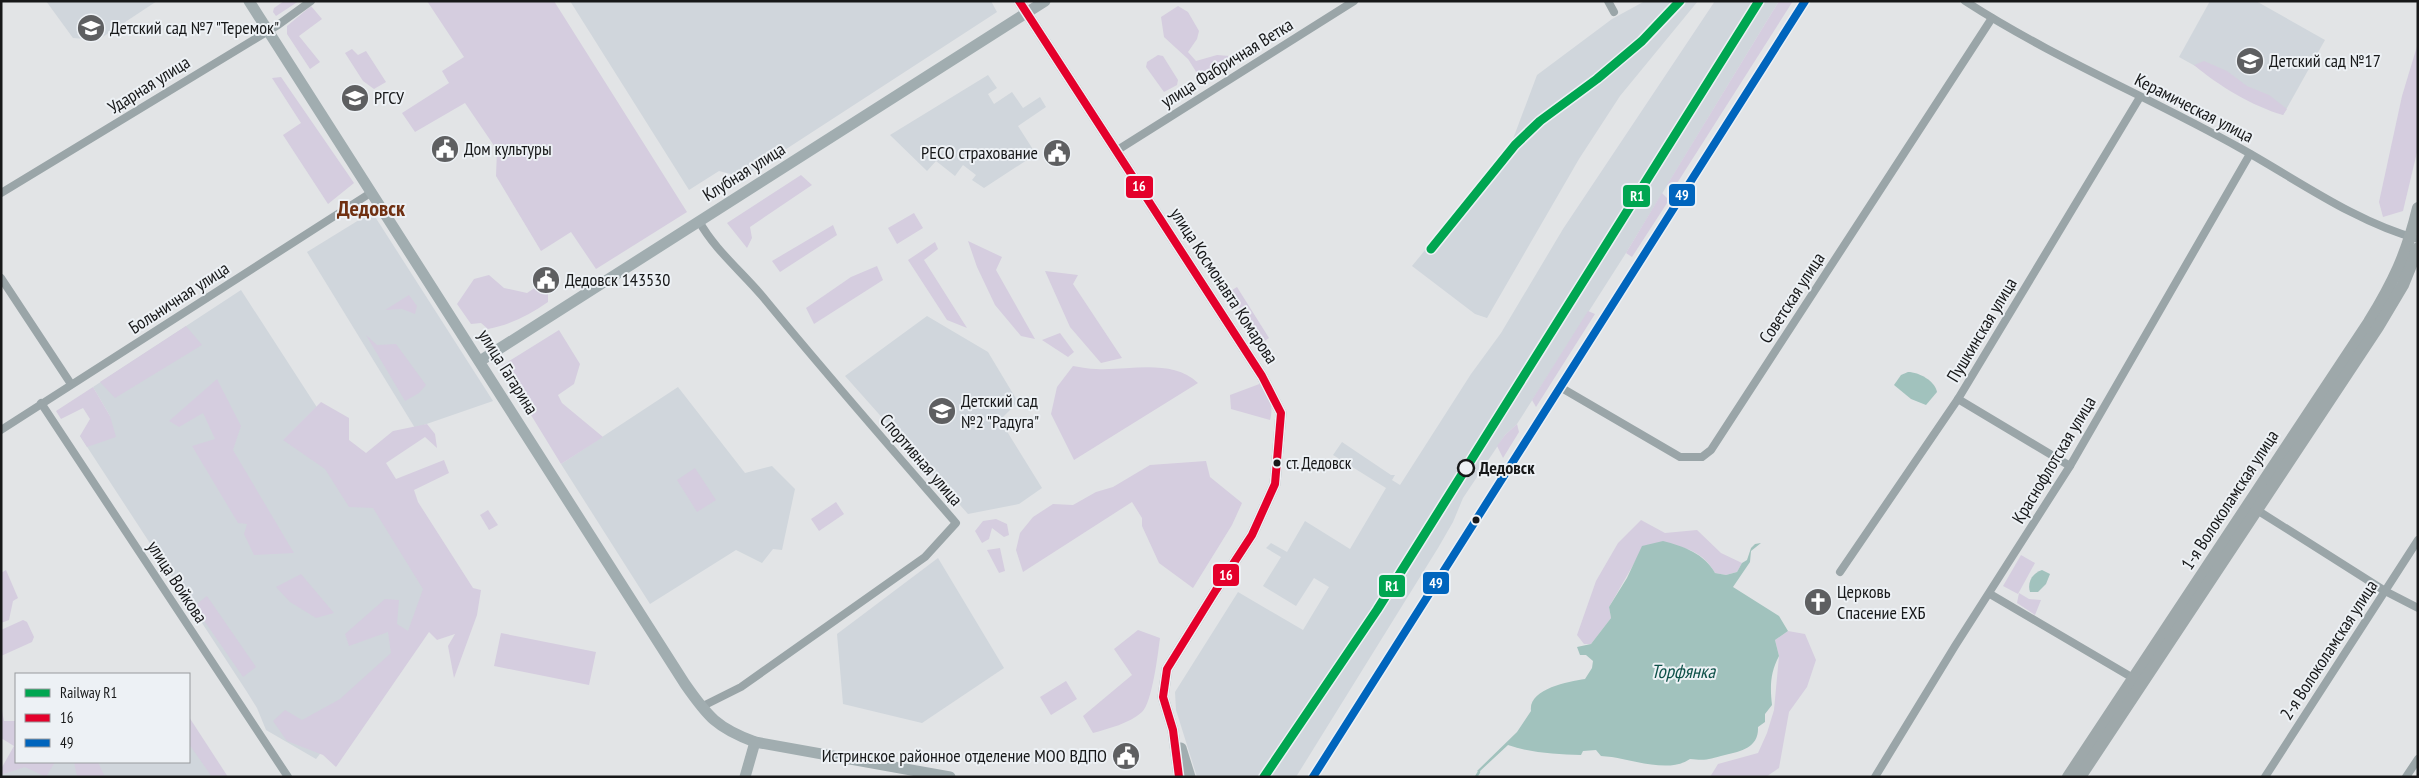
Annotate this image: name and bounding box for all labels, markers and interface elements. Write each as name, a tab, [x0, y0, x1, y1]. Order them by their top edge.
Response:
school or university icon: Детский сад №7 "Теремок"	[76, 13, 106, 43]
street label: улица Фабричная Ветка	[1156, 13, 1297, 112]
place label: Детский сад №7 "Теремок"	[110, 16, 279, 39]
school or university icon: Детский сад №17	[2235, 46, 2265, 76]
place label: Детский сад №17	[2269, 49, 2381, 72]
street label: Ударная улица	[103, 50, 194, 119]
street label: Керамическая улица	[2131, 68, 2258, 147]
school or university icon: РГСУ	[340, 83, 370, 113]
place label: РГСУ	[374, 86, 405, 109]
public building icon: Дом культуры	[430, 134, 460, 164]
place label: Дом культуры	[464, 137, 552, 160]
street label: Клубная улица	[698, 137, 789, 206]
public building icon: РЕСО страхование	[1042, 138, 1072, 168]
place label: РЕСО страхование	[921, 141, 1038, 164]
line badge: 16	[1125, 175, 1154, 199]
text: 16	[1132, 177, 1146, 195]
line badge: 49	[1668, 183, 1696, 207]
line badge: R1	[1622, 184, 1651, 208]
text: 49	[1675, 186, 1689, 204]
text: R1	[1630, 187, 1644, 205]
district label: Дедовск	[337, 194, 406, 222]
street label: улица Космонавта Комарова	[1165, 203, 1284, 368]
street label: Советская улица	[1754, 248, 1830, 348]
street label: Больничная улица	[124, 257, 233, 339]
public building icon: Дедовск 143530	[531, 265, 561, 295]
place label: Дедовск 143530	[565, 268, 670, 291]
street label: Пушкинская улица	[1941, 273, 2022, 386]
street label: улица Гагарина	[473, 325, 544, 419]
place label: Детский сад №2 "Радуга"	[961, 389, 1039, 433]
street label: Краснофлотская улица	[2007, 392, 2101, 528]
school or university icon: Детский сад №2 "Радуга"	[927, 396, 957, 426]
street label: Спортивная улица	[875, 409, 968, 511]
street label: 1-я Волоколамская улица	[2176, 425, 2283, 574]
place label: ст. Дедовск	[1286, 452, 1352, 474]
place label: Дедовск	[1479, 456, 1535, 479]
marker: ст. Дедовск	[1272, 458, 1282, 468]
marker: Дедовск	[1457, 459, 1475, 477]
unlabelled marker	[1471, 515, 1481, 525]
street label: улица Войкова	[142, 536, 213, 627]
line badge: 16	[1212, 563, 1240, 587]
text: 16	[1219, 566, 1233, 584]
line badge: 49	[1422, 571, 1450, 595]
line badge: R1	[1378, 574, 1406, 598]
text: 49	[1429, 574, 1443, 592]
street label: 2-я Волоколамская улица	[2275, 575, 2382, 724]
text: R1	[1385, 577, 1399, 595]
place label: Церковь Спасение ЕХБ	[1837, 580, 1925, 624]
church icon: Церковь Спасение ЕХБ	[1803, 587, 1833, 617]
water label: Торфянка	[1651, 659, 1716, 683]
legend	[15, 673, 190, 763]
text: Railway R1	[60, 683, 117, 702]
text: 16	[60, 708, 74, 727]
text: 49	[60, 733, 74, 752]
public building icon: Истринское районное отделение МОО ВДПО	[1111, 741, 1141, 771]
place label: Истринское районное отделение МОО ВДПО	[822, 744, 1107, 767]

